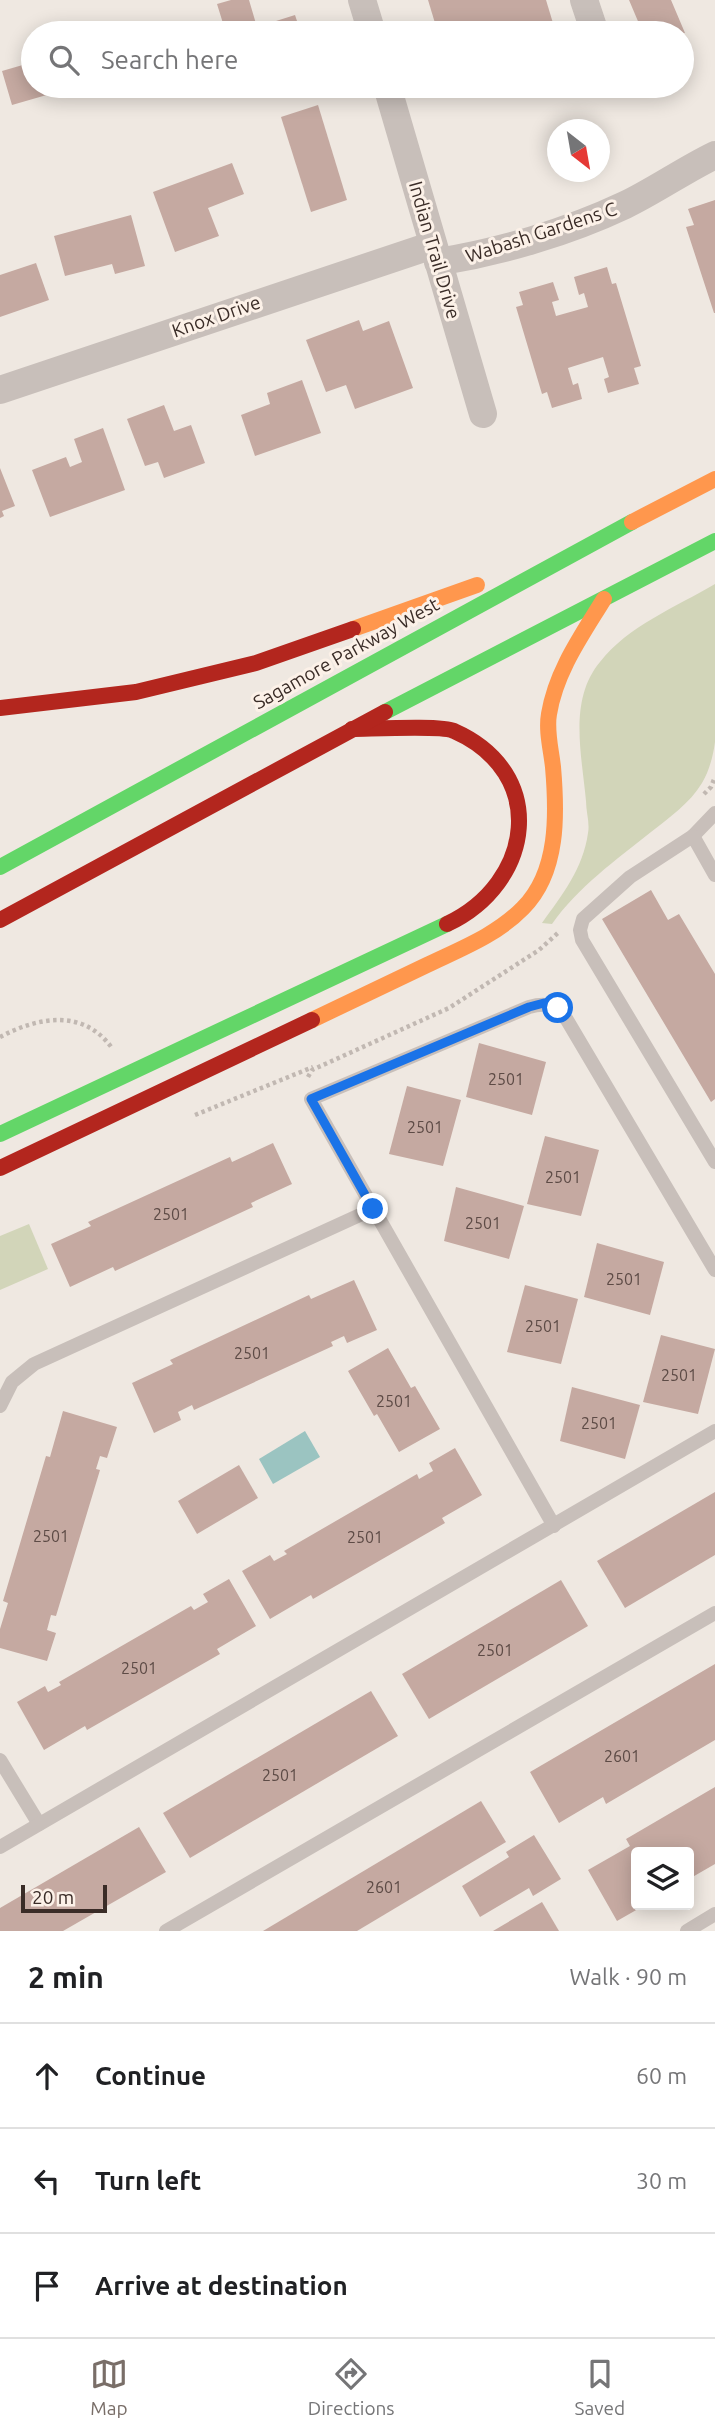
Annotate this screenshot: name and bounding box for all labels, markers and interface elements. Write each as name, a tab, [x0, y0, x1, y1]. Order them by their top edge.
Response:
search box	[21, 21, 694, 98]
icon: search	[45, 41, 83, 79]
text: Search here	[101, 45, 238, 74]
north arrow	[547, 119, 610, 182]
street label: Indian Trail Drive	[405, 179, 465, 321]
street label: Wabash Gardens C	[463, 197, 620, 267]
street label: Knox Drive	[169, 291, 263, 341]
street label: Sagamore Parkway West	[249, 592, 443, 713]
route start	[542, 992, 573, 1023]
house number: 2501	[488, 1070, 524, 1088]
house number: 2501	[407, 1118, 443, 1136]
house number: 2501	[545, 1168, 581, 1186]
route end	[357, 1193, 388, 1224]
house number: 2501	[153, 1205, 189, 1223]
house number: 2501	[465, 1214, 501, 1232]
house number: 2501	[606, 1270, 642, 1288]
house number: 2501	[525, 1317, 561, 1335]
house number: 2501	[234, 1344, 270, 1362]
house number: 2501	[661, 1366, 697, 1384]
house number: 2501	[376, 1392, 412, 1410]
house number: 2501	[581, 1414, 617, 1432]
house number: 2501	[33, 1527, 69, 1545]
house number: 2501	[347, 1528, 383, 1546]
house number: 2501	[477, 1641, 513, 1659]
house number: 2501	[121, 1659, 157, 1677]
house number: 2601	[604, 1747, 640, 1765]
house number: 2501	[262, 1766, 298, 1784]
map controls	[631, 1847, 694, 1910]
button: layers	[631, 1847, 694, 1910]
house number: 2601	[366, 1878, 402, 1896]
scale bar	[21, 1882, 107, 1914]
text: 20 m	[32, 1886, 74, 1908]
text: 2 min	[28, 1960, 104, 1994]
text: Walk · 90 m	[569, 1964, 687, 1989]
icon: ahead	[28, 2057, 66, 2095]
text: Continue	[95, 2061, 206, 2090]
text: 60 m	[636, 2063, 687, 2088]
icon: left	[28, 2162, 66, 2200]
text: Turn left	[95, 2166, 201, 2195]
text: 30 m	[636, 2168, 687, 2193]
icon: arrive	[28, 2267, 66, 2305]
text: Arrive at destination	[95, 2271, 348, 2300]
tab: Map	[90, 2355, 128, 2419]
tab: Directions	[308, 2355, 395, 2419]
tab: Saved	[574, 2355, 625, 2419]

